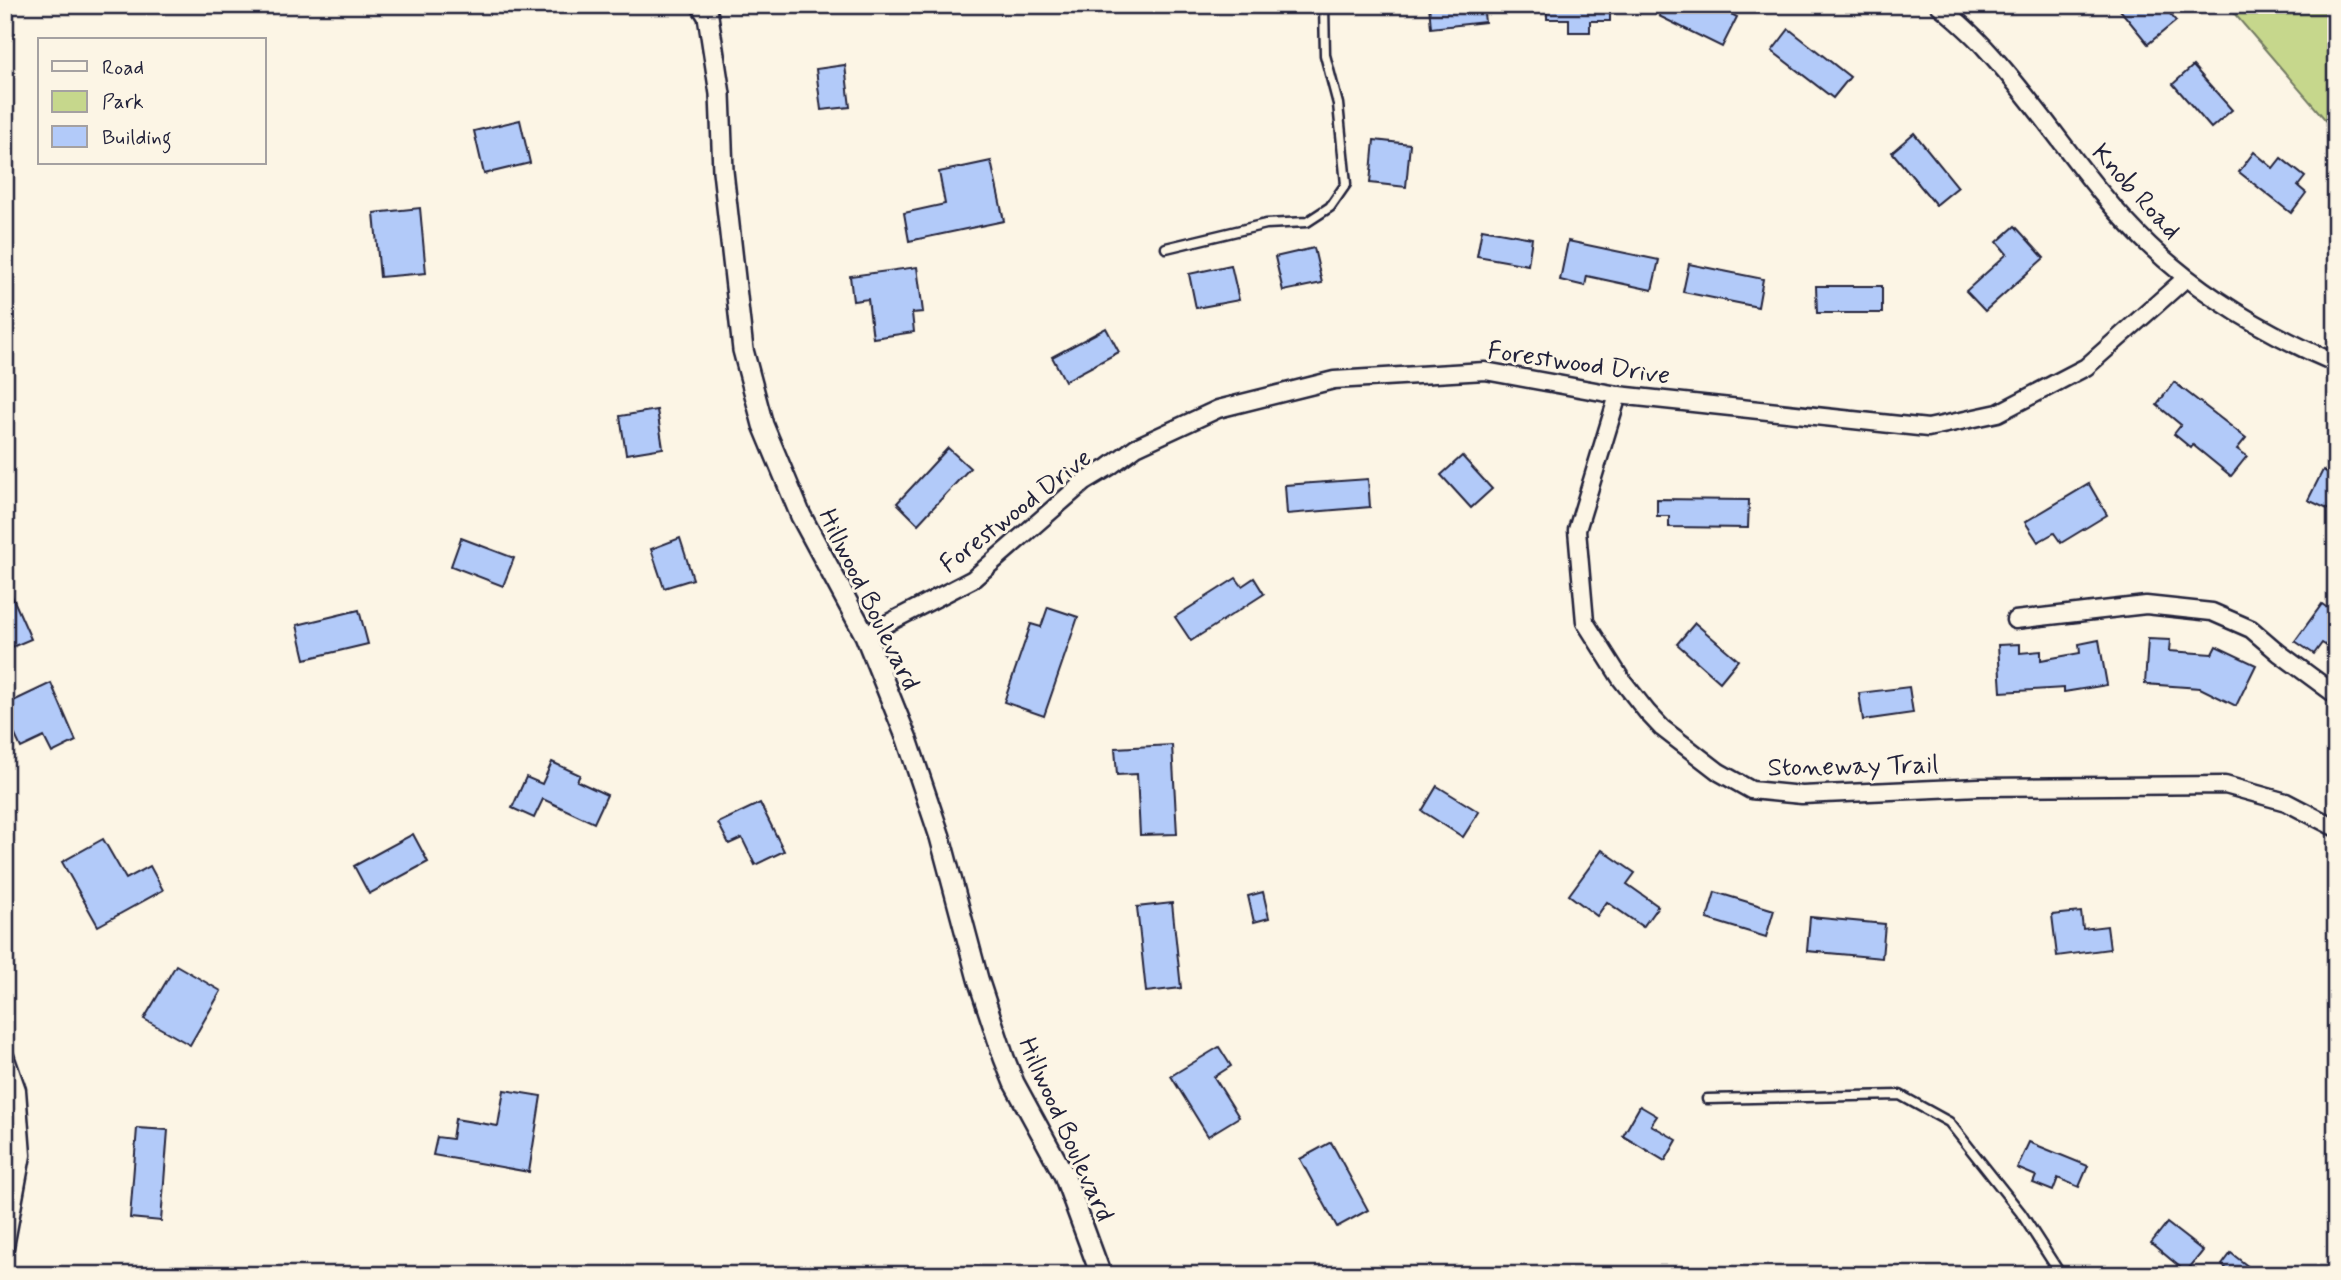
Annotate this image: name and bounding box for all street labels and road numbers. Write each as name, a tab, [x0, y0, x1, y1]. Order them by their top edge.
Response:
street label: Knob Road	[2083, 137, 2188, 248]
street label: Forestwood Drive	[1485, 334, 1672, 394]
street label: Forestwood Drive	[933, 442, 1099, 582]
street label: Hillwood Boulevard	[810, 503, 927, 696]
street label: Stoneway Trail	[1767, 749, 1939, 785]
street label: Hillwood Boulevard	[1009, 1032, 1121, 1227]

